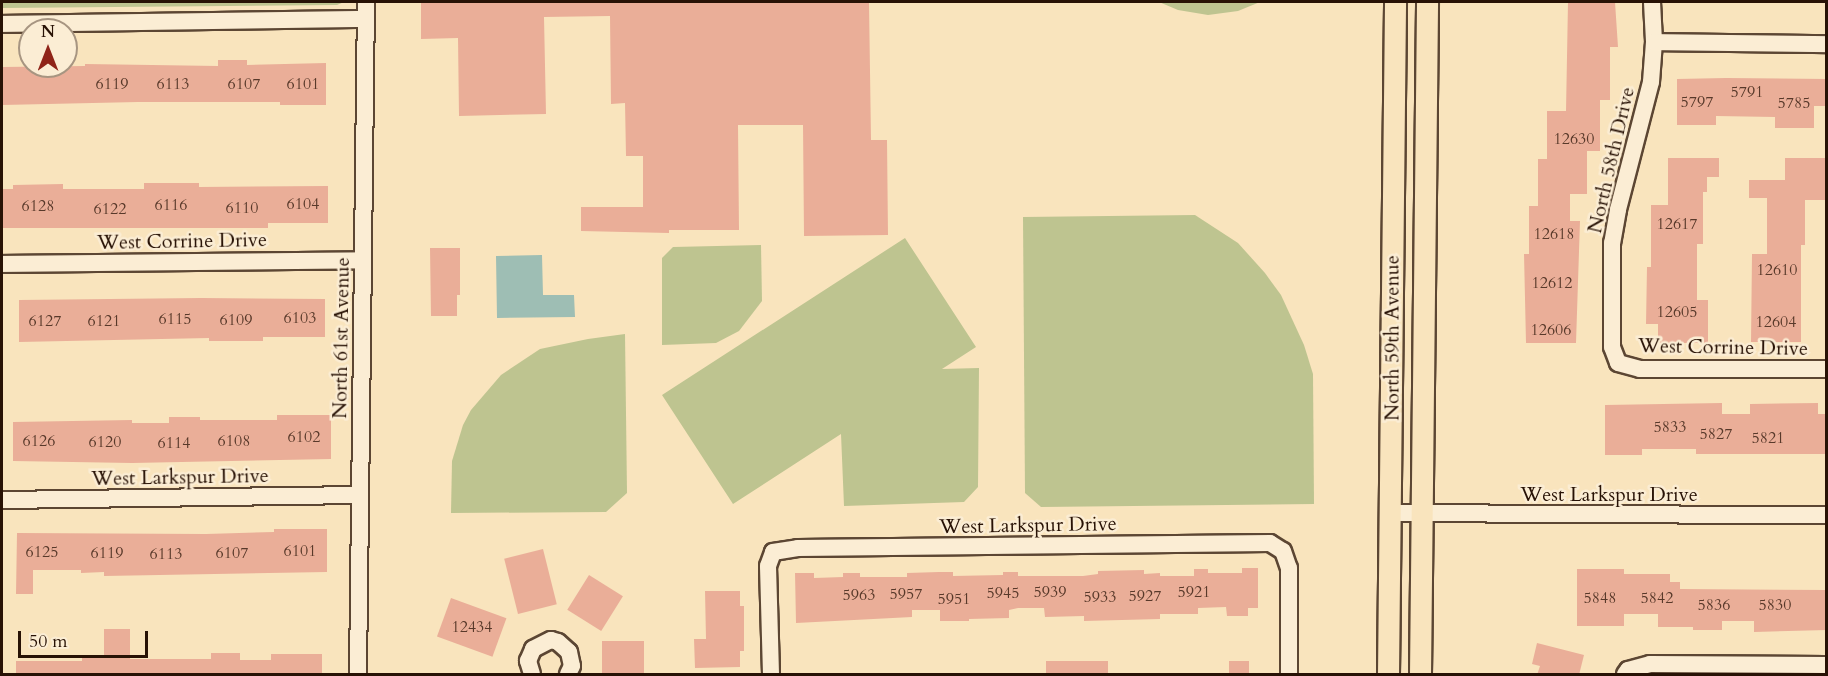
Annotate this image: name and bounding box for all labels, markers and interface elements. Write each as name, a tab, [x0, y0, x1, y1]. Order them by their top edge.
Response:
north arrow	[18, 18, 78, 78]
text: N	[41, 21, 55, 43]
house number: 6119	[96, 74, 128, 94]
house number: 6113	[157, 74, 189, 94]
house number: 6107	[228, 74, 260, 94]
house number: 6101	[287, 74, 319, 94]
house number: 5791	[1731, 82, 1763, 102]
street label: North 58th Drive	[1583, 85, 1639, 235]
house number: 5797	[1681, 92, 1713, 112]
house number: 5785	[1778, 93, 1810, 113]
house number: 12630	[1554, 129, 1594, 149]
house number: 6104	[287, 194, 319, 214]
house number: 6116	[155, 195, 187, 215]
house number: 6128	[22, 196, 54, 216]
house number: 6110	[226, 198, 258, 218]
house number: 6122	[94, 199, 126, 219]
house number: 12617	[1657, 214, 1697, 234]
house number: 12618	[1534, 224, 1574, 244]
street label: West Corrine Drive	[97, 228, 267, 254]
street label: North 59th Avenue	[1380, 255, 1404, 421]
street label: North 61st Avenue	[328, 257, 354, 419]
house number: 12610	[1757, 260, 1797, 280]
house number: 12612	[1532, 273, 1572, 293]
house number: 12605	[1657, 302, 1697, 322]
house number: 6103	[284, 308, 316, 328]
house number: 6115	[159, 309, 191, 329]
house number: 6109	[220, 310, 252, 330]
house number: 6127	[29, 311, 61, 331]
house number: 6121	[88, 311, 120, 331]
house number: 12604	[1756, 312, 1796, 332]
house number: 12606	[1531, 320, 1571, 340]
street label: West Corrine Drive	[1638, 334, 1808, 360]
house number: 5833	[1654, 417, 1686, 437]
house number: 5827	[1700, 424, 1732, 444]
house number: 6102	[288, 427, 320, 447]
house number: 5821	[1752, 428, 1784, 448]
house number: 6126	[23, 431, 55, 451]
house number: 6108	[218, 431, 250, 451]
house number: 6120	[89, 432, 121, 452]
house number: 6114	[158, 433, 190, 453]
street label: West Larkspur Drive	[91, 463, 269, 491]
street label: West Larkspur Drive	[1520, 482, 1698, 506]
street label: West Larkspur Drive	[939, 511, 1117, 539]
house number: 6101	[284, 541, 316, 561]
house number: 6125	[26, 542, 58, 562]
house number: 6119	[91, 543, 123, 563]
house number: 6107	[216, 543, 248, 563]
house number: 6113	[150, 544, 182, 564]
house number: 5939	[1034, 582, 1066, 602]
house number: 5921	[1178, 582, 1210, 602]
house number: 5945	[987, 583, 1019, 603]
house number: 5957	[890, 584, 922, 604]
house number: 5963	[843, 585, 875, 605]
house number: 5927	[1129, 586, 1161, 606]
house number: 5933	[1084, 587, 1116, 607]
house number: 5848	[1584, 588, 1616, 608]
house number: 5842	[1641, 588, 1673, 608]
house number: 5951	[938, 589, 970, 609]
house number: 5836	[1698, 595, 1730, 615]
house number: 5830	[1759, 595, 1791, 615]
house number: 12434	[452, 617, 492, 637]
scale bar	[21, 619, 152, 657]
text: 50 m	[29, 629, 68, 654]

